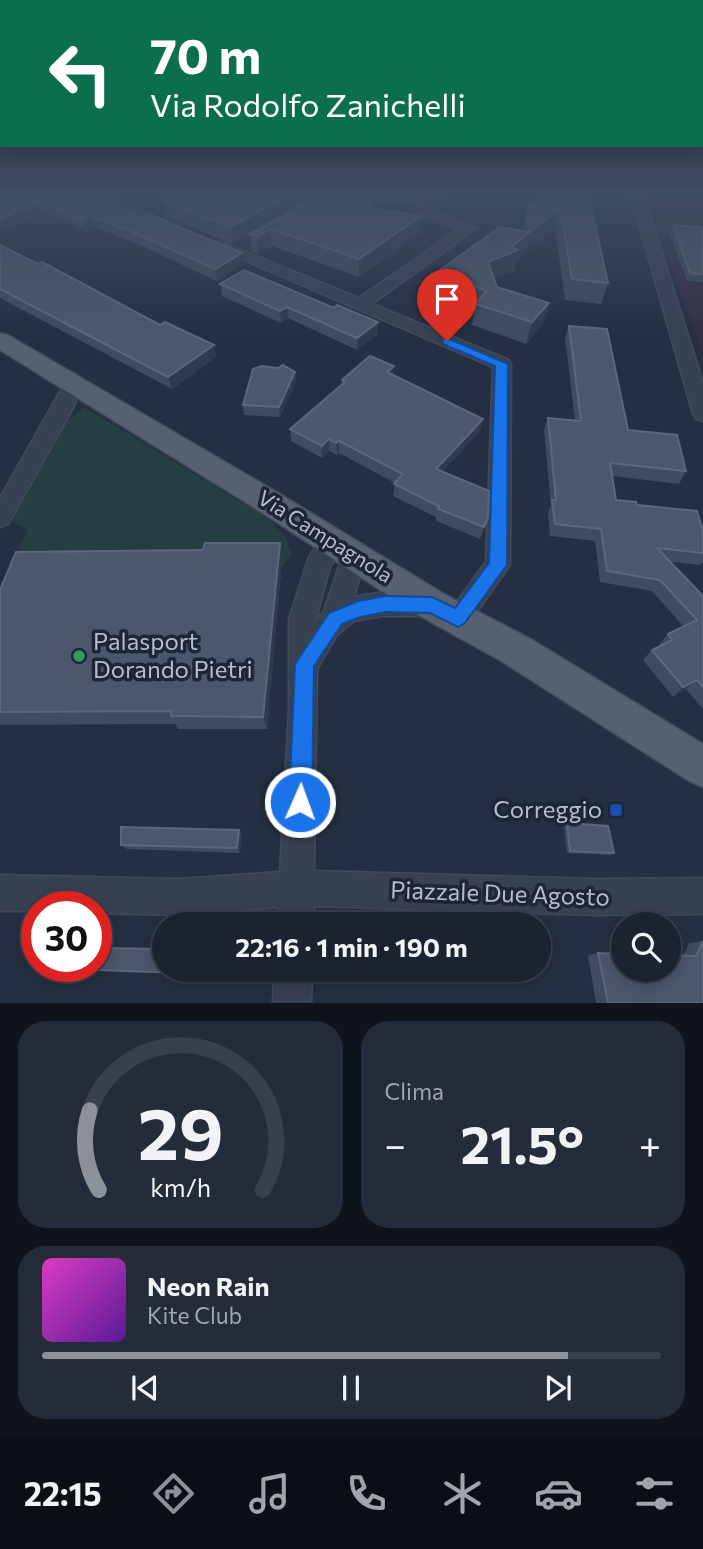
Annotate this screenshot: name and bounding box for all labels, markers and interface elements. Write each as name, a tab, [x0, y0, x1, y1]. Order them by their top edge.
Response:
text: 70 m	[150, 24, 261, 84]
icon: left	[35, 28, 126, 119]
text: Via Rodolfo Zanichelli	[150, 84, 466, 124]
pin	[417, 269, 477, 341]
icon: arrive	[428, 280, 466, 318]
street label: Via Campagnola	[254, 484, 398, 587]
place label: Palasport Dorando Pietri	[93, 626, 253, 683]
marker: Palasport Dorando Pietri	[71, 648, 87, 664]
position arrow	[263, 765, 337, 839]
place label: Correggio	[493, 794, 602, 823]
marker: Correggio	[608, 802, 624, 818]
street label: Piazzale Due Agosto	[390, 874, 610, 911]
speed limit sign: 30	[21, 891, 112, 982]
map controls	[611, 912, 681, 982]
button: search	[611, 912, 681, 982]
text: 22:16 · 1 min · 190 m	[235, 931, 468, 962]
text: Clima	[385, 1077, 444, 1105]
text: 29	[137, 1087, 223, 1176]
text: 21.5°	[461, 1111, 584, 1175]
text: −	[385, 1120, 406, 1167]
text: +	[639, 1120, 661, 1167]
text: km/h	[150, 1172, 211, 1202]
text: Neon Rain	[147, 1270, 270, 1301]
text: Kite Club	[147, 1301, 242, 1329]
icon: previous	[126, 1369, 164, 1407]
icon: pause	[332, 1369, 370, 1407]
icon: next	[539, 1369, 577, 1407]
icon: directions	[149, 1469, 198, 1518]
icon: music	[245, 1469, 294, 1518]
icon: phone	[342, 1469, 391, 1518]
icon: climate	[438, 1469, 487, 1518]
icon: car	[534, 1469, 583, 1518]
icon: filters	[630, 1469, 679, 1518]
text: 22:15	[24, 1473, 102, 1513]

